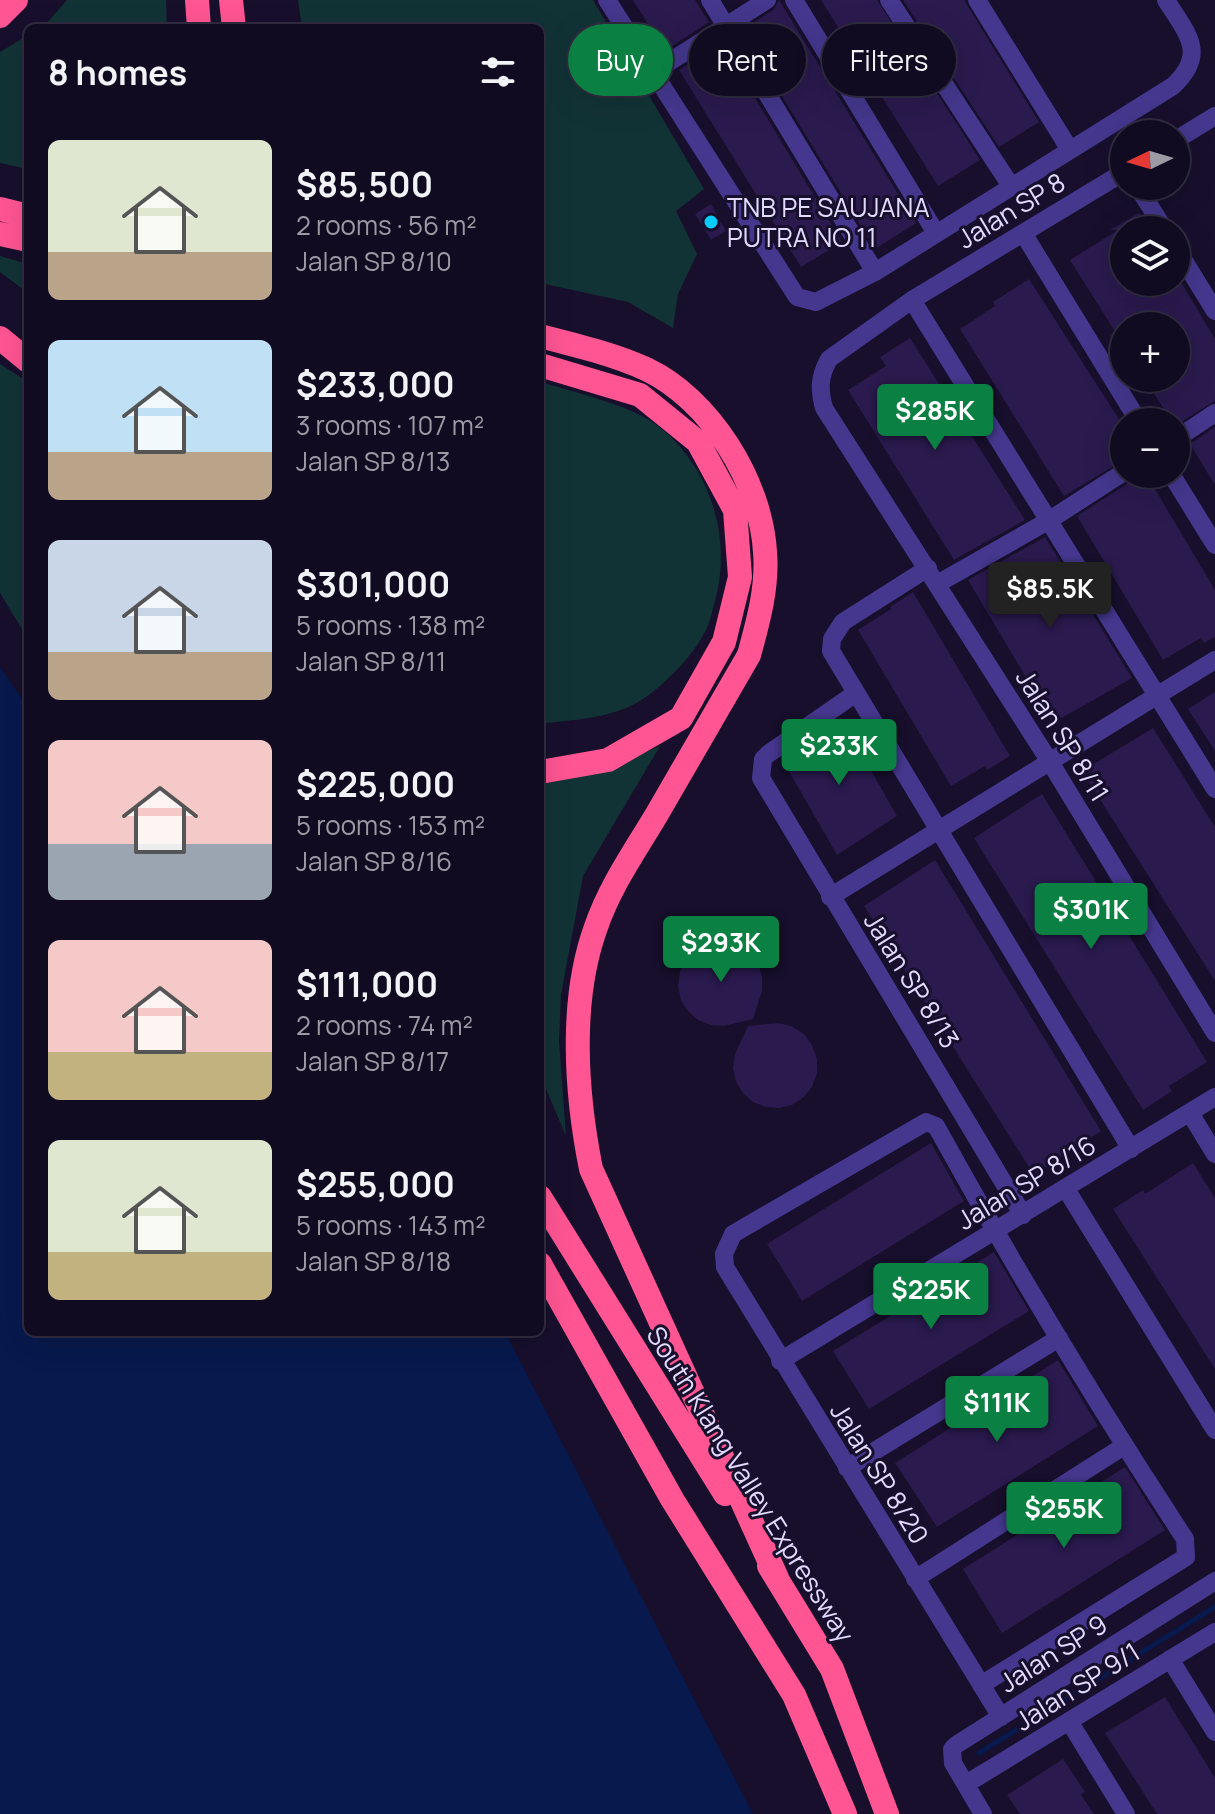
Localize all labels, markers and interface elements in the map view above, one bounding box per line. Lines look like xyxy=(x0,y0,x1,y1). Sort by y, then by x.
chip: Buy xyxy=(568,24,673,96)
chip: Rent xyxy=(689,24,806,96)
chip: Filters xyxy=(822,24,956,96)
text: 8 homes xyxy=(48,49,187,95)
icon: filters xyxy=(476,50,520,94)
north arrow xyxy=(1110,120,1190,200)
map controls xyxy=(1110,120,1190,488)
text: $85,500 xyxy=(296,161,433,207)
street label: Jalan SP 8 xyxy=(950,164,1072,256)
icon: home xyxy=(112,172,208,268)
place label: TNB PE SAUJANA PUTRA NO 11 xyxy=(727,189,930,255)
text: 2 rooms · 56 m² xyxy=(296,207,477,243)
marker: TNB PE SAUJANA PUTRA NO 11 xyxy=(702,213,720,231)
button: layers xyxy=(1110,216,1190,296)
text: Jalan SP 8/10 xyxy=(296,243,452,279)
button: + xyxy=(1110,312,1190,392)
text: $233,000 xyxy=(296,361,455,407)
icon: home xyxy=(112,372,208,468)
pin: $285K xyxy=(879,384,991,452)
text: $285K xyxy=(895,392,975,428)
text: 3 rooms · 107 m² xyxy=(296,407,484,443)
button: − xyxy=(1110,408,1190,488)
text: Jalan SP 8/13 xyxy=(296,443,450,479)
text: $301,000 xyxy=(296,561,450,607)
pin: $85.5K xyxy=(985,562,1115,630)
text: $85.5K xyxy=(1006,570,1094,606)
icon: home xyxy=(112,572,208,668)
text: 5 rooms · 138 m² xyxy=(296,607,485,643)
text: Jalan SP 8/11 xyxy=(296,643,446,679)
street label: Jalan SP 8/11 xyxy=(1008,662,1118,808)
pin: $233K xyxy=(783,719,895,787)
text: $233K xyxy=(800,727,878,763)
text: $225,000 xyxy=(296,761,455,807)
icon: home xyxy=(112,772,208,868)
text: 5 rooms · 153 m² xyxy=(296,807,485,843)
text: Jalan SP 8/16 xyxy=(296,843,452,879)
pin: $301K xyxy=(1035,883,1147,951)
text: $301K xyxy=(1053,891,1129,927)
street label: Jalan SP 8/13 xyxy=(856,905,968,1055)
pin: $293K xyxy=(665,916,777,984)
text: $293K xyxy=(681,924,761,960)
text: $111,000 xyxy=(296,961,438,1007)
icon: home xyxy=(112,972,208,1068)
text: 2 rooms · 74 m² xyxy=(296,1007,473,1043)
text: Jalan SP 8/17 xyxy=(296,1043,449,1079)
street label: Jalan SP 8/16 xyxy=(950,1126,1102,1238)
text: $255,000 xyxy=(296,1161,455,1207)
icon: home xyxy=(112,1172,208,1268)
text: 5 rooms · 143 m² xyxy=(296,1207,486,1243)
text: Jalan SP 8/18 xyxy=(296,1243,451,1279)
pin: $225K xyxy=(875,1263,987,1331)
text: $225K xyxy=(891,1271,971,1307)
street label: South Klang Valley Expressway xyxy=(639,1319,863,1649)
pin: $111K xyxy=(941,1376,1053,1444)
text: $111K xyxy=(963,1384,1031,1420)
street label: Jalan SP 8/20 xyxy=(822,1395,938,1551)
pin: $255K xyxy=(1008,1482,1120,1550)
text: $255K xyxy=(1024,1490,1104,1526)
street label: Jalan SP 9 xyxy=(992,1606,1114,1700)
street label: Jalan SP 9/1 xyxy=(1008,1633,1146,1739)

